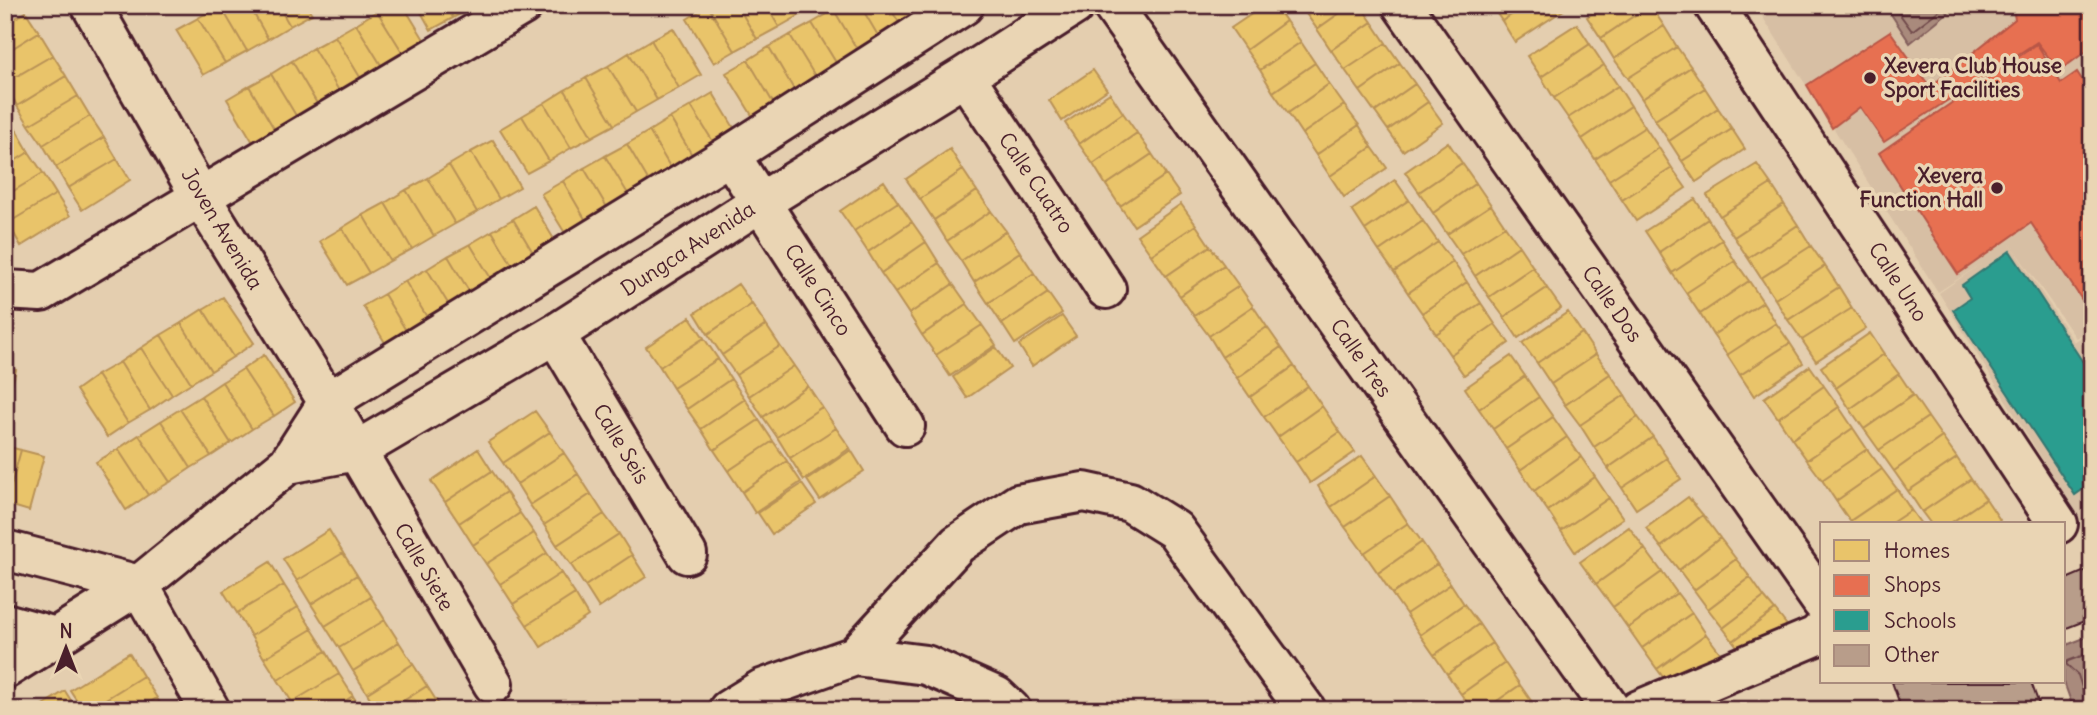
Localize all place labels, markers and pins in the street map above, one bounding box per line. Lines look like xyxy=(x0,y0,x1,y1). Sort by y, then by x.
place label: Xevera Club House Sport Facilities xyxy=(1884,52,2062,103)
marker: Xevera Club House Sport Facilities xyxy=(1862,70,1878,86)
place label: Xevera Function Hall xyxy=(1860,162,1983,213)
marker: Xevera Function Hall xyxy=(1989,180,2005,196)

